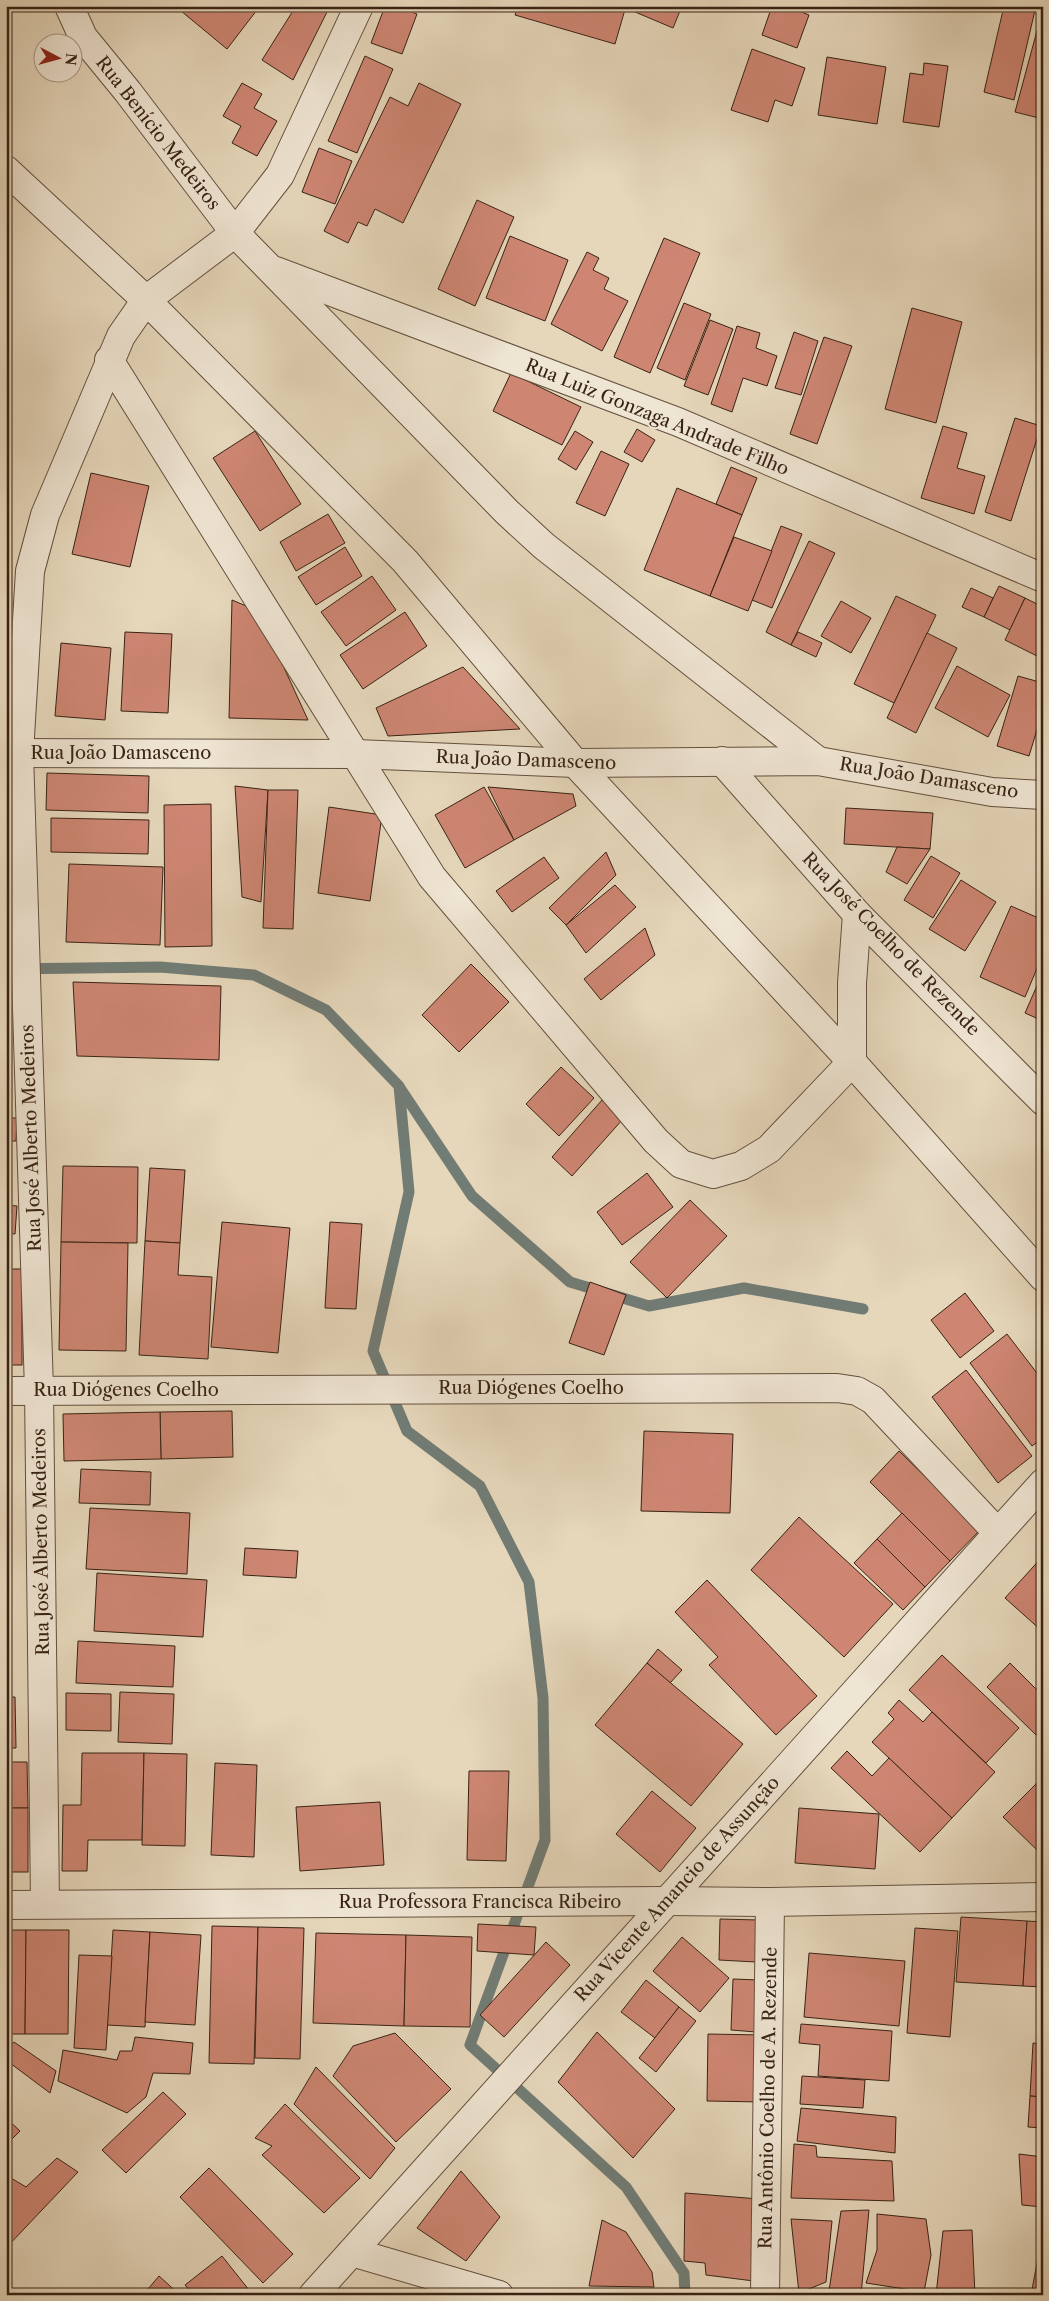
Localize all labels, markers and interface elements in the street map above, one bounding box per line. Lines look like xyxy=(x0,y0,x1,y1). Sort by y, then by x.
north arrow xyxy=(32,32,82,82)
text: N xyxy=(61,52,81,66)
street label: Rua Benício Medeiros xyxy=(91,52,225,214)
street label: Rua Luiz Gonzaga Andrade Filho xyxy=(522,354,792,480)
street label: Rua João Damasceno xyxy=(31,742,211,764)
street label: Rua João Damasceno xyxy=(435,746,617,774)
street label: Rua João Damasceno xyxy=(838,753,1020,803)
street label: Rua José Coelho de Rezende xyxy=(798,848,984,1040)
street label: Rua José Alberto Medeiros xyxy=(16,1024,46,1252)
street label: Rua Diógenes Coelho xyxy=(438,1377,624,1399)
street label: Rua Diógenes Coelho xyxy=(33,1379,219,1401)
street label: Rua José Alberto Medeiros xyxy=(28,1428,54,1656)
street label: Rua Vicente Amancio de Assunção xyxy=(570,1772,784,2006)
street label: Rua Professora Francisca Ribeiro xyxy=(339,1891,621,1913)
street label: Rua Antônio Coelho de A. Rezende xyxy=(754,1947,782,2249)

